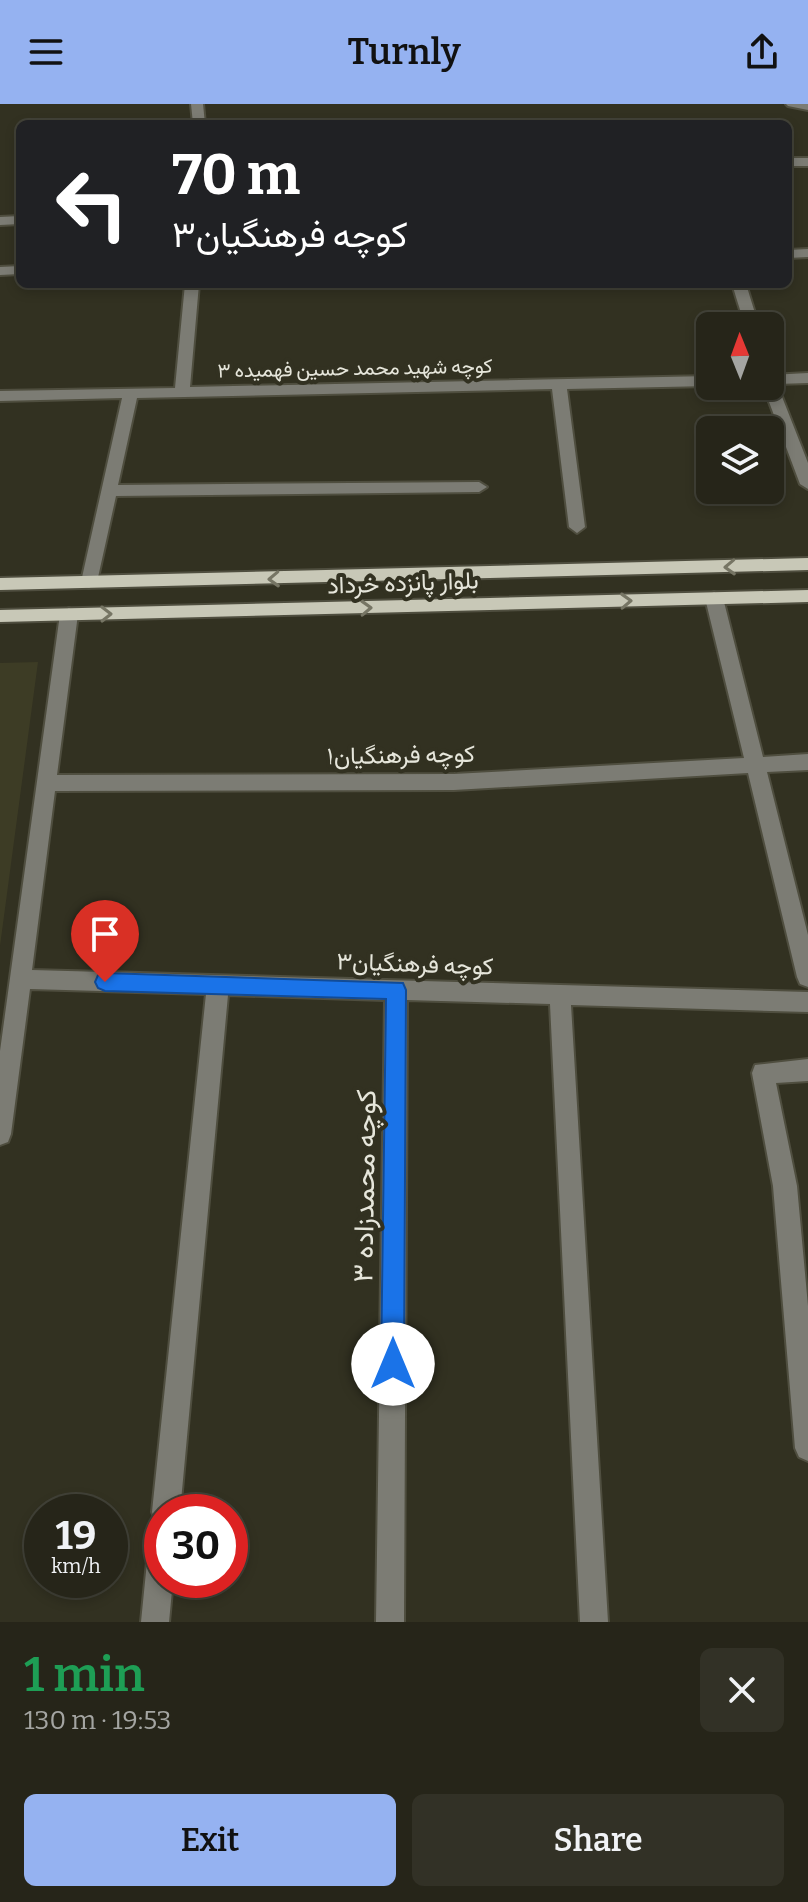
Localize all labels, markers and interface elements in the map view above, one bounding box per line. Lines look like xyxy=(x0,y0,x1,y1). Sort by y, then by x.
icon: menu xyxy=(24,30,68,74)
text: Turnly xyxy=(347,30,461,74)
icon: share xyxy=(740,30,784,74)
text: 70 m xyxy=(172,142,300,209)
icon: left xyxy=(40,152,144,256)
text: کوچه فرهنگیان۳ xyxy=(172,213,408,257)
north arrow xyxy=(696,312,784,400)
map controls xyxy=(696,312,784,504)
street label: کوچه شهید محمد حسین فهمیده ۳ xyxy=(217,354,493,384)
button: layers xyxy=(696,416,784,504)
one-way arrow xyxy=(723,558,736,575)
street label: بلوار پانزده خرداد xyxy=(327,566,479,602)
one-way arrow xyxy=(267,570,280,588)
one-way arrow xyxy=(620,592,633,609)
one-way arrow xyxy=(360,599,373,617)
one-way arrow xyxy=(100,605,113,623)
street label: کوچه فرهنگیان۱ xyxy=(327,740,475,772)
pin xyxy=(71,900,139,982)
icon: arrive xyxy=(83,912,127,956)
street label: کوچه فرهنگیان۳ xyxy=(336,947,494,983)
street label: کوچه محمدزاده ۳ xyxy=(346,1089,385,1283)
position arrow xyxy=(351,1322,435,1406)
speed limit sign: 30 xyxy=(144,1494,248,1598)
text: 19 xyxy=(56,1512,96,1560)
text: km/h xyxy=(51,1554,101,1578)
text: 1 min xyxy=(24,1646,145,1704)
button: close xyxy=(700,1648,784,1732)
text: 130 m · 19:53 xyxy=(24,1705,171,1736)
button: Exit xyxy=(24,1794,396,1886)
button: Share xyxy=(412,1794,784,1886)

